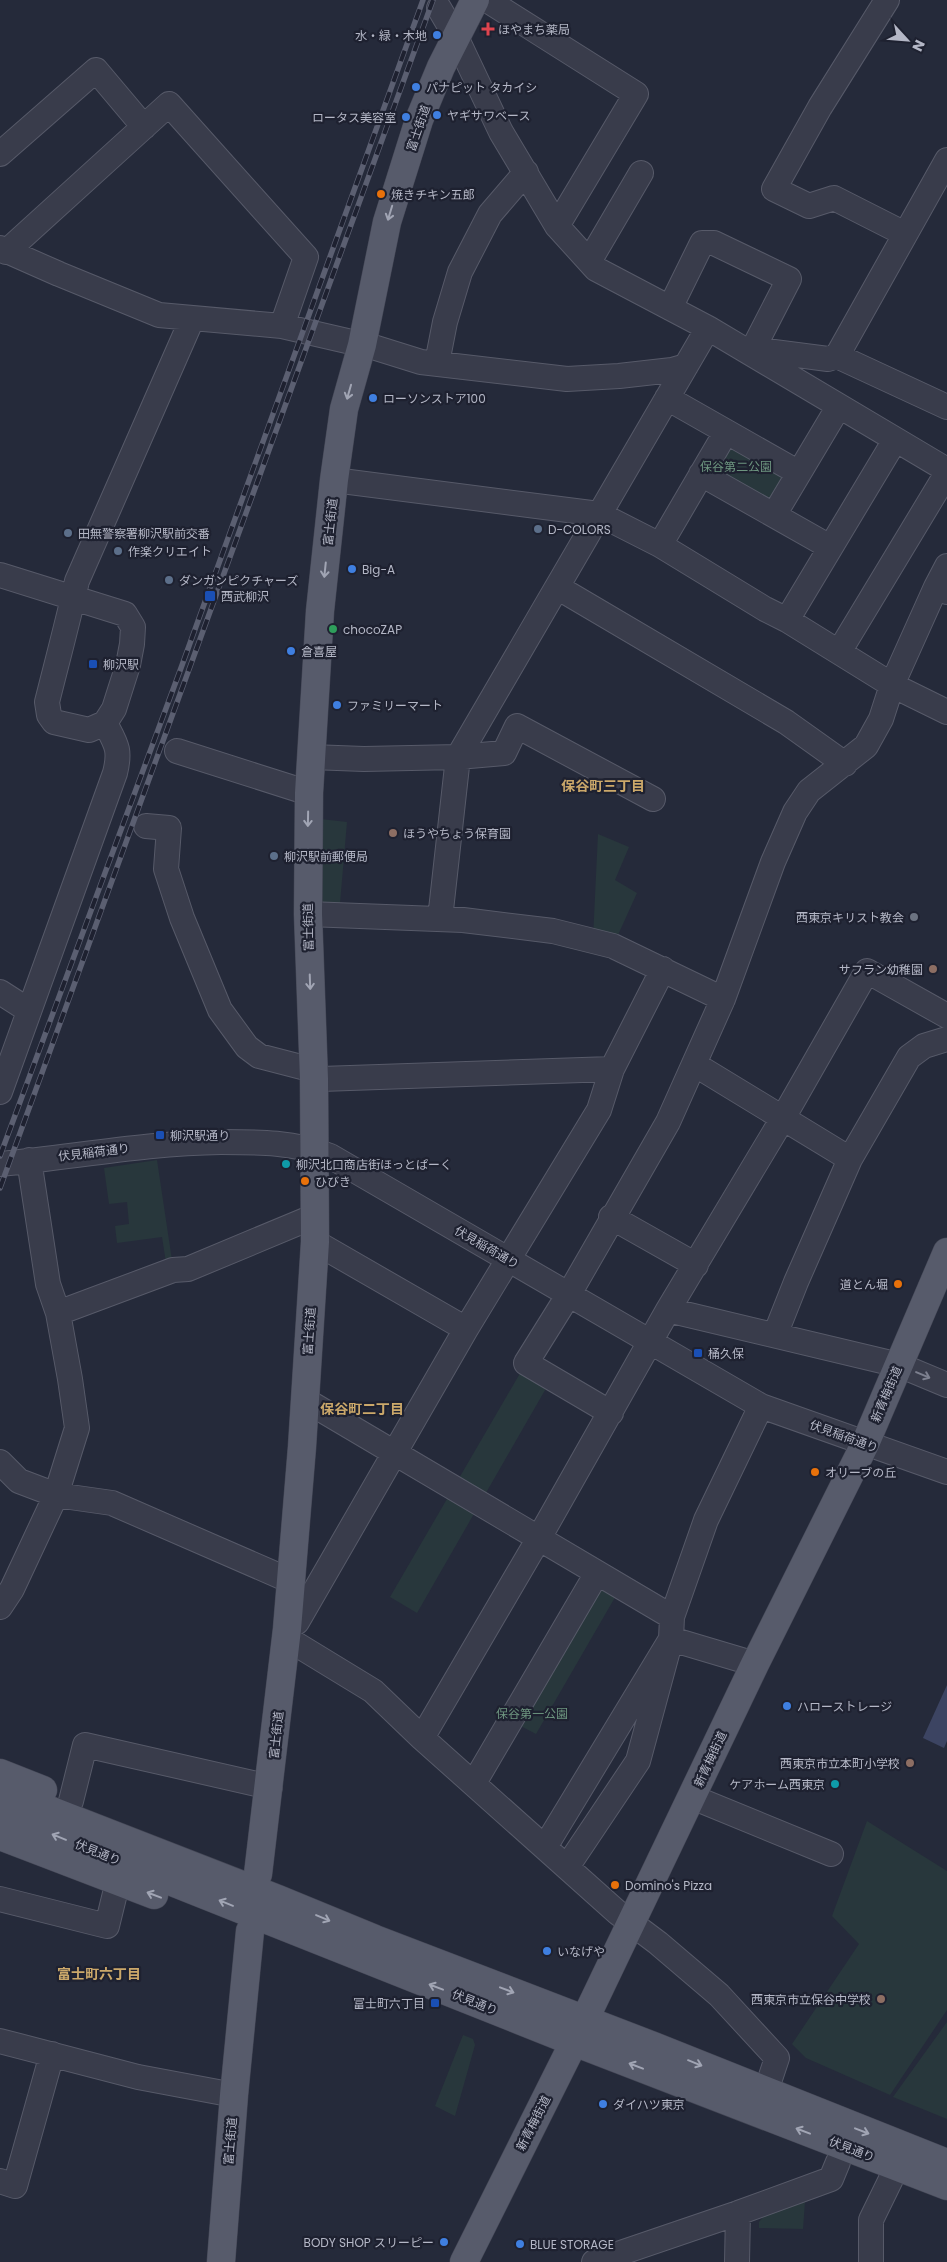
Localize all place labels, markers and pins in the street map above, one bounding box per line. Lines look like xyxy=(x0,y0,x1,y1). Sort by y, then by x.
place label: ほやまち薬局 xyxy=(498,21,570,38)
marker: ほやまち薬局 xyxy=(482,23,494,35)
place label: 水・緑・木地 xyxy=(355,27,427,44)
marker: 水・緑・木地 xyxy=(431,29,443,41)
place label: パナピット タカイシ xyxy=(426,79,537,96)
marker: パナピット タカイシ xyxy=(410,81,422,93)
place label: ヤギサワベース xyxy=(447,107,530,124)
place label: ロータス美容室 xyxy=(312,109,396,126)
marker: ヤギサワベース xyxy=(431,109,443,121)
marker: ロータス美容室 xyxy=(400,111,412,123)
place label: 焼きチキン五郎 xyxy=(391,186,475,203)
marker: 焼きチキン五郎 xyxy=(375,188,387,200)
place label: ローソンストア100 xyxy=(383,390,486,407)
marker: ローソンストア100 xyxy=(367,392,379,404)
place label: D-COLORS xyxy=(548,521,611,538)
marker: D-COLORS xyxy=(532,523,544,535)
place label: 田無警察署柳沢駅前交番 xyxy=(78,525,210,542)
marker: 田無警察署柳沢駅前交番 xyxy=(62,527,74,539)
place label: 作楽クリエイト xyxy=(128,543,212,560)
marker: 作楽クリエイト xyxy=(112,545,124,557)
place label: Big-A xyxy=(362,561,395,578)
marker: Big-A xyxy=(346,563,358,575)
place label: ダンガンピクチャーズ xyxy=(179,572,298,589)
marker: ダンガンピクチャーズ xyxy=(163,574,175,586)
place label: 西武柳沢 xyxy=(221,588,269,605)
marker: 西武柳沢 xyxy=(203,589,217,603)
place label: chocoZAP xyxy=(343,621,402,638)
marker: chocoZAP xyxy=(327,623,339,635)
place label: 倉喜屋 xyxy=(301,643,337,660)
marker: 倉喜屋 xyxy=(285,645,297,657)
place label: 柳沢駅 xyxy=(103,656,139,673)
marker: 柳沢駅 xyxy=(87,658,99,670)
place label: ファミリーマート xyxy=(347,697,443,714)
marker: ファミリーマート xyxy=(331,699,343,711)
place label: ほうやちょう保育園 xyxy=(403,825,511,842)
marker: ほうやちょう保育園 xyxy=(387,827,399,839)
place label: 柳沢駅前郵便局 xyxy=(284,848,368,865)
marker: 柳沢駅前郵便局 xyxy=(268,850,280,862)
place label: 西東京キリスト教会 xyxy=(796,909,904,926)
marker: 西東京キリスト教会 xyxy=(908,911,920,923)
place label: サフラン幼稚園 xyxy=(839,961,923,978)
marker: サフラン幼稚園 xyxy=(927,963,939,975)
place label: 柳沢駅通り xyxy=(170,1127,230,1144)
marker: 柳沢駅通り xyxy=(154,1129,166,1141)
place label: 柳沢北口商店街ほっとぱーく xyxy=(296,1156,452,1173)
marker: 柳沢北口商店街ほっとぱーく xyxy=(280,1158,292,1170)
place label: ひびき xyxy=(315,1173,351,1190)
marker: ひびき xyxy=(299,1175,311,1187)
place label: 道とん堀 xyxy=(840,1276,888,1293)
marker: 道とん堀 xyxy=(892,1278,904,1290)
place label: 桶久保 xyxy=(708,1345,744,1362)
marker: 桶久保 xyxy=(692,1347,704,1359)
place label: オリーブの丘 xyxy=(825,1464,896,1481)
marker: オリーブの丘 xyxy=(809,1466,821,1478)
place label: ハローストレージ xyxy=(797,1698,892,1715)
marker: ハローストレージ xyxy=(781,1700,793,1712)
place label: 西東京市立本町小学校 xyxy=(780,1755,900,1772)
marker: 西東京市立本町小学校 xyxy=(904,1757,916,1769)
place label: ケアホーム西東京 xyxy=(729,1776,825,1793)
marker: ケアホーム西東京 xyxy=(829,1778,841,1790)
place label: Domino's Pizza xyxy=(625,1877,712,1894)
marker: Domino's Pizza xyxy=(609,1879,621,1891)
place label: いなげや xyxy=(557,1943,605,1960)
marker: いなげや xyxy=(541,1945,553,1957)
place label: 西東京市立保谷中学校 xyxy=(751,1991,871,2008)
marker: 西東京市立保谷中学校 xyxy=(875,1993,887,2005)
place label: 富士町六丁目 xyxy=(353,1995,425,2012)
marker: 富士町六丁目 xyxy=(429,1997,441,2009)
place label: ダイハツ東京 xyxy=(613,2096,685,2113)
marker: ダイハツ東京 xyxy=(597,2098,609,2110)
place label: BODY SHOP スリーピー xyxy=(304,2234,434,2251)
marker: BODY SHOP スリーピー xyxy=(438,2236,450,2248)
place label: BLUE STORAGE xyxy=(530,2236,614,2253)
marker: BLUE STORAGE xyxy=(514,2238,526,2250)

